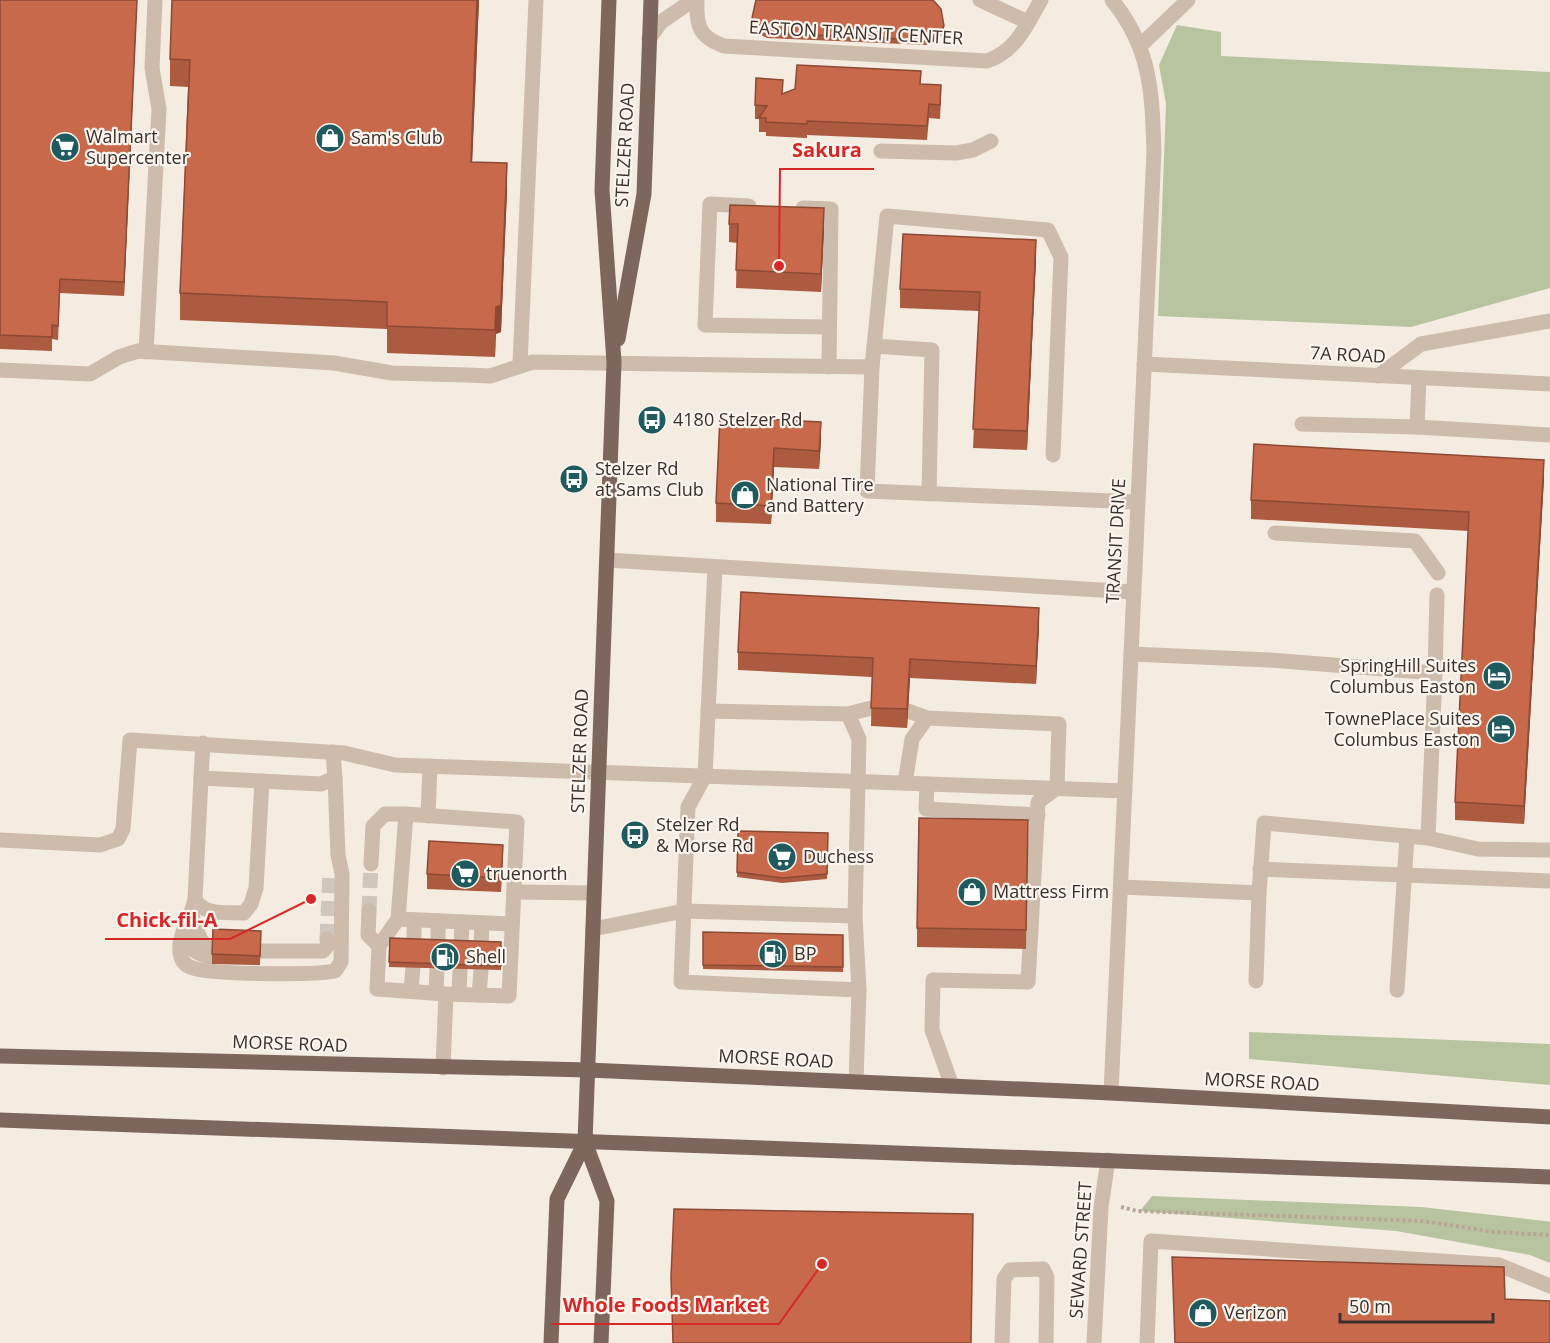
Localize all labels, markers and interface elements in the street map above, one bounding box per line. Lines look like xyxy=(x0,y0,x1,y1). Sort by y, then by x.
street label: EASTON TRANSIT CENTER xyxy=(748,14,964,50)
street label: STELZER ROAD xyxy=(609,82,639,208)
shop icon: Sam's Club xyxy=(314,122,346,154)
place label: Walmart Supercenter xyxy=(86,124,190,169)
place label: Sam's Club xyxy=(351,125,443,149)
supermarket icon: Walmart Supercenter xyxy=(49,131,81,163)
callout: Sakura xyxy=(780,131,874,169)
text: Sakura xyxy=(792,136,862,163)
street label: 7A ROAD xyxy=(1310,340,1387,368)
bus stop icon: 4180 Stelzer Rd xyxy=(636,404,668,436)
place label: 4180 Stelzer Rd xyxy=(673,407,802,431)
place label: Stelzer Rd at Sams Club xyxy=(595,456,704,501)
bus stop icon: Stelzer Rd at Sams Club xyxy=(558,463,590,495)
place label: National Tire and Battery xyxy=(766,472,874,517)
street label: TRANSIT DRIVE xyxy=(1100,478,1130,604)
shop icon: National Tire and Battery xyxy=(729,479,761,511)
place label: SpringHill Suites Columbus Easton xyxy=(1329,653,1476,698)
hotel icon: SpringHill Suites Columbus Easton xyxy=(1481,660,1513,692)
street label: STELZER ROAD xyxy=(565,688,593,814)
place label: TownePlace Suites Columbus Easton xyxy=(1325,706,1480,751)
hotel icon: TownePlace Suites Columbus Easton xyxy=(1485,713,1517,745)
place label: Stelzer Rd & Morse Rd xyxy=(656,812,754,857)
bus stop icon: Stelzer Rd & Morse Rd xyxy=(619,819,651,851)
supermarket icon: Duchess xyxy=(766,841,798,873)
place label: Duchess xyxy=(803,844,874,868)
supermarket icon: truenorth xyxy=(449,858,481,890)
place label: truenorth xyxy=(486,861,568,885)
shop icon: Mattress Firm xyxy=(956,876,988,908)
place label: Mattress Firm xyxy=(993,879,1109,903)
callout: Chick-fil-A xyxy=(105,901,230,939)
text: Chick-fil-A xyxy=(116,906,218,933)
fuel station icon: BP xyxy=(757,938,789,970)
fuel station icon: Shell xyxy=(429,941,461,973)
place label: BP xyxy=(794,941,816,965)
place label: Shell xyxy=(466,944,506,968)
street label: MORSE ROAD xyxy=(232,1029,348,1057)
street label: MORSE ROAD xyxy=(718,1043,834,1073)
street label: MORSE ROAD xyxy=(1204,1066,1320,1096)
street label: SEWARD STREET xyxy=(1063,1180,1097,1319)
callout: Whole Foods Market xyxy=(551,1286,779,1324)
scale bar xyxy=(1340,1286,1493,1324)
text: Whole Foods Market xyxy=(563,1291,768,1318)
text: 50 m xyxy=(1349,1294,1391,1318)
shop icon: Verizon xyxy=(1187,1297,1219,1329)
place label: Verizon xyxy=(1224,1300,1287,1324)

